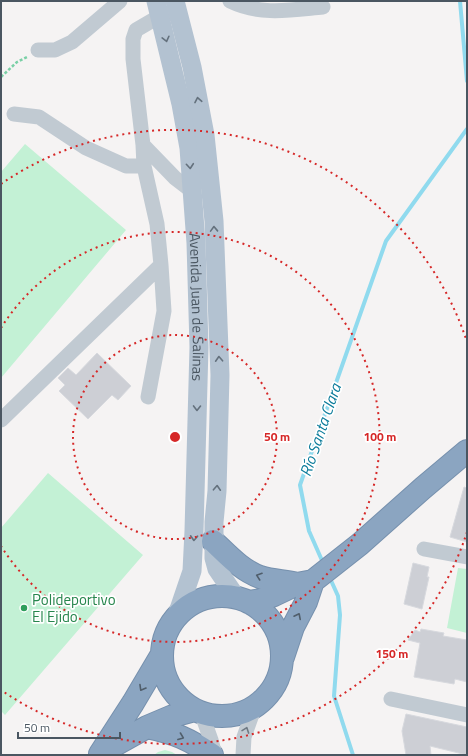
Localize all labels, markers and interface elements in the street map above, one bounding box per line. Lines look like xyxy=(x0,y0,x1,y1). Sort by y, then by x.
one-way arrow xyxy=(161,36,169,42)
one-way arrow xyxy=(194,97,203,103)
one-way arrow xyxy=(185,163,194,169)
one-way arrow xyxy=(210,226,218,232)
street label: Avenida Juan de Salinas xyxy=(184,232,211,382)
one-way arrow xyxy=(215,356,223,362)
water label: Río Santa Clara xyxy=(293,379,347,480)
one-way arrow xyxy=(193,405,202,411)
text: 50 m xyxy=(264,427,290,446)
text: 100 m xyxy=(364,427,396,446)
centre of rings xyxy=(168,430,182,444)
one-way arrow xyxy=(212,485,221,491)
one-way arrow xyxy=(189,535,198,541)
one-way arrow xyxy=(256,572,263,580)
place label: Polideportivo El Ejido xyxy=(32,588,116,628)
marker: Polideportivo El Ejido xyxy=(19,603,29,613)
one-way arrow xyxy=(294,613,301,620)
text: 150 m xyxy=(376,644,408,663)
one-way arrow xyxy=(139,684,146,691)
scale bar xyxy=(18,714,120,740)
text: 50 m xyxy=(24,718,50,737)
one-way arrow xyxy=(242,727,250,734)
one-way arrow xyxy=(178,732,185,740)

